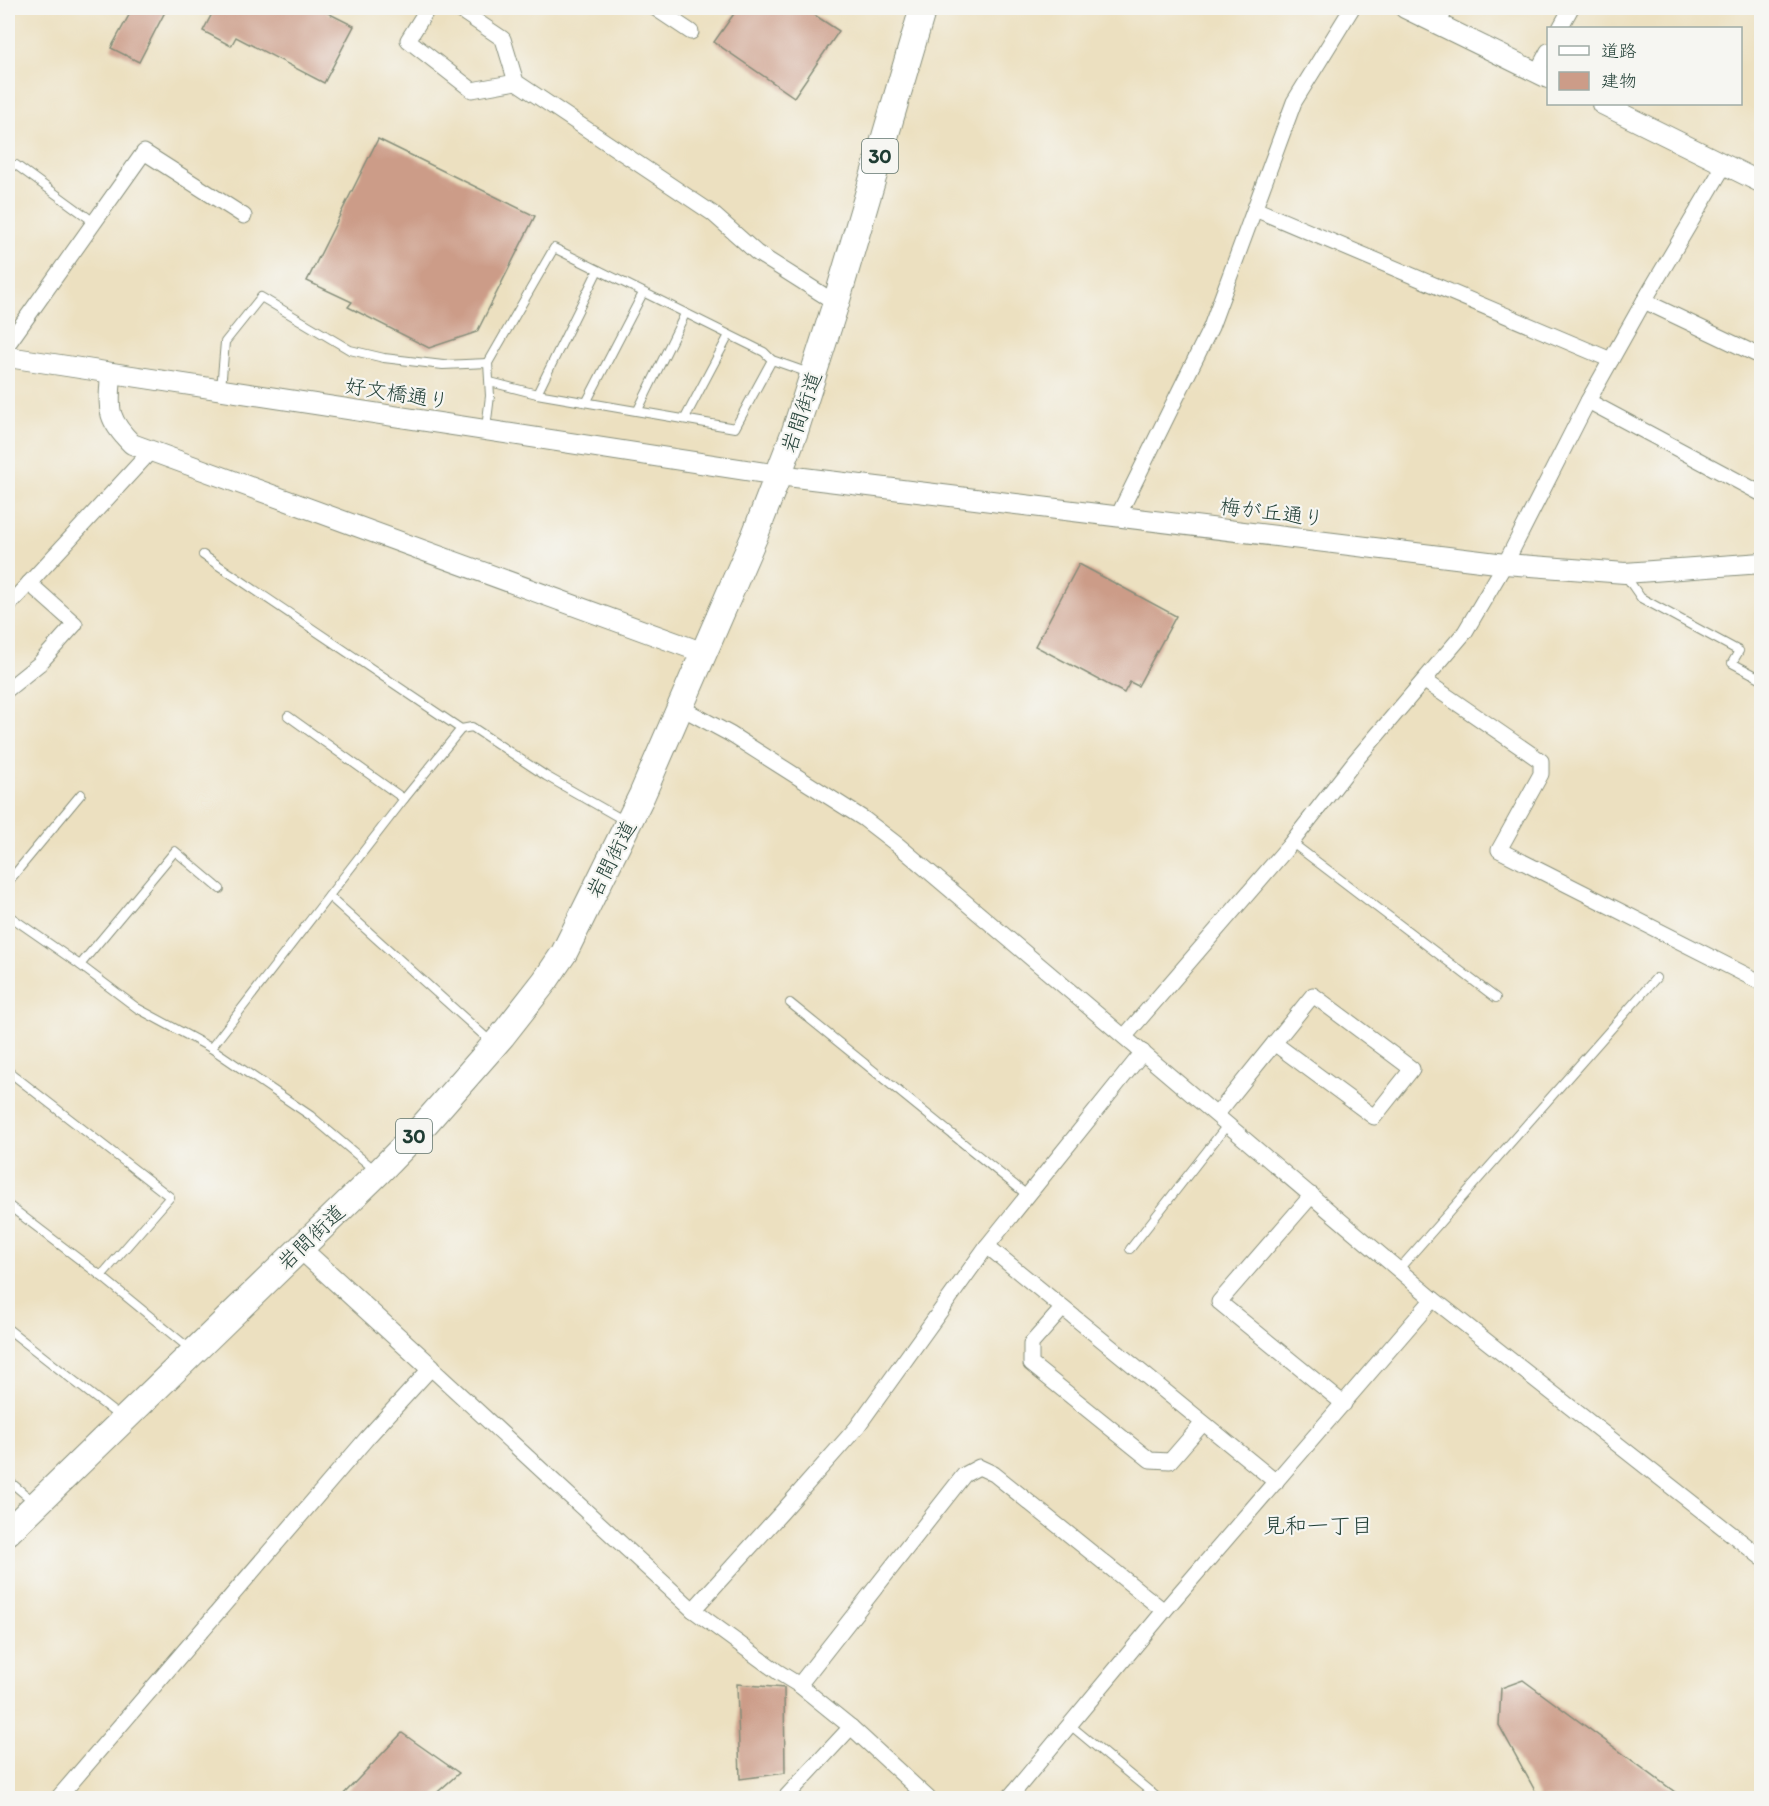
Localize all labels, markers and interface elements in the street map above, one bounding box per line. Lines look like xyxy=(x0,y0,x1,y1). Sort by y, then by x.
legend xyxy=(1547,27,1742,105)
text: 道路 xyxy=(1601,40,1637,62)
text: 建物 xyxy=(1601,70,1637,92)
road number: 30 xyxy=(862,139,898,173)
street label: 岩間街道 xyxy=(776,368,826,456)
street label: 好文橋通り xyxy=(343,372,451,414)
street label: 梅が丘通り xyxy=(1218,493,1326,531)
street label: 岩間街道 xyxy=(581,816,641,902)
road number: 30 xyxy=(396,1119,432,1153)
street label: 岩間街道 xyxy=(272,1199,350,1275)
district label: 見和一丁目 xyxy=(1263,1512,1373,1539)

